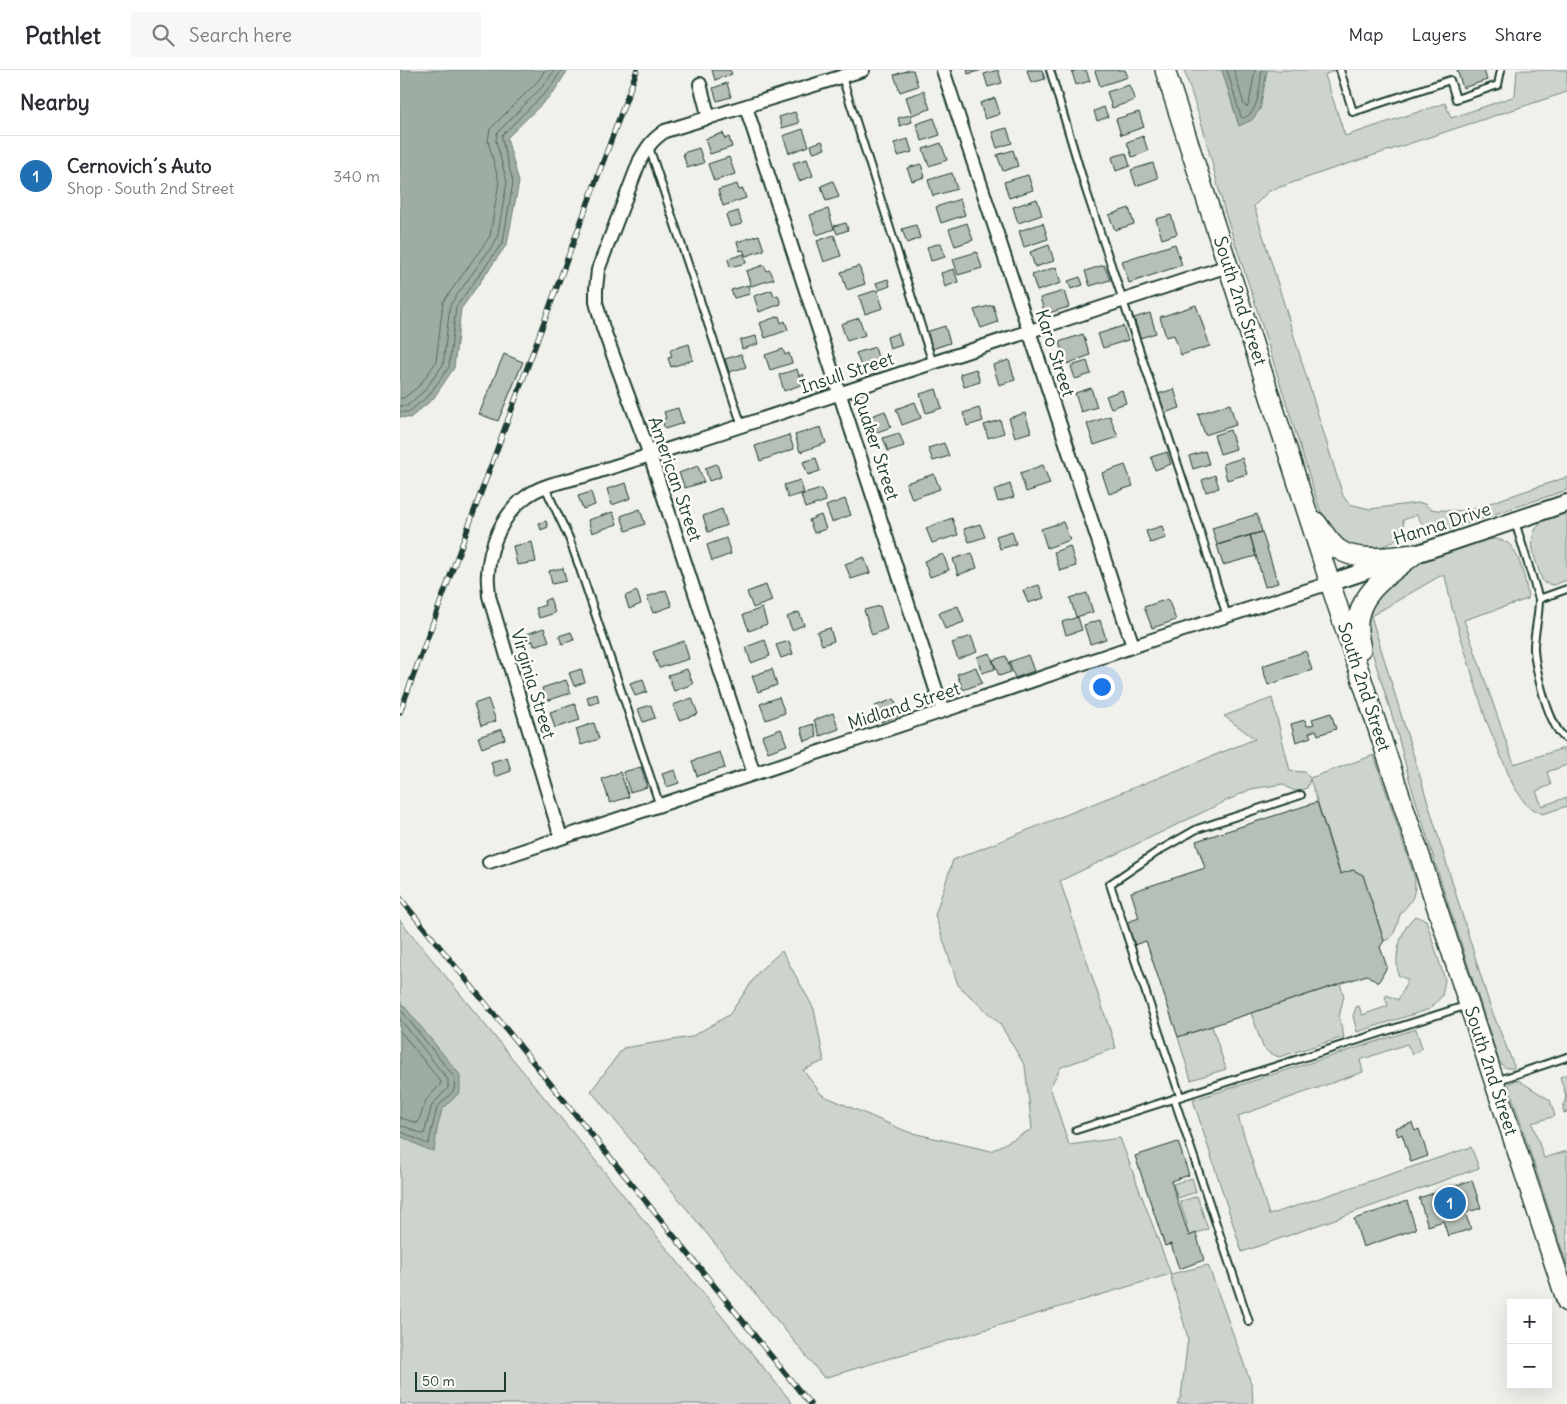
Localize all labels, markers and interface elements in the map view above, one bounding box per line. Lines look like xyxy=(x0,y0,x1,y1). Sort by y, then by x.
search box xyxy=(131,12,481,57)
text: Pathlet xyxy=(25,20,101,50)
icon: search xyxy=(149,21,177,49)
text: Search here xyxy=(189,23,292,47)
text: Map xyxy=(1348,23,1383,46)
text: Layers xyxy=(1411,23,1467,46)
text: Share xyxy=(1495,23,1542,46)
text: Nearby xyxy=(20,89,90,116)
text: Cernovich´s Auto xyxy=(67,154,212,178)
text: 1 xyxy=(33,166,39,186)
text: 340 m xyxy=(333,166,380,186)
text: Shop · South 2nd Street xyxy=(67,178,234,198)
street label: South 2nd Street xyxy=(1209,233,1272,368)
street label: Karo Street xyxy=(1030,306,1080,400)
street label: Insull Street xyxy=(797,347,897,398)
street label: Quaker Street xyxy=(848,389,905,503)
street label: American Street xyxy=(643,413,708,544)
street label: Hanna Drive xyxy=(1390,497,1494,550)
street label: South 2nd Street xyxy=(1333,619,1396,754)
street label: Virginia Street xyxy=(506,626,561,742)
your location xyxy=(1089,674,1115,700)
street label: Midland Street xyxy=(845,677,963,735)
street label: South 2nd Street xyxy=(1460,1003,1523,1138)
pin: 1 xyxy=(1434,1184,1466,1222)
map controls xyxy=(1507,1299,1552,1389)
button: + xyxy=(1507,1299,1552,1344)
button: − xyxy=(1507,1344,1552,1389)
scale bar xyxy=(415,1369,506,1392)
text: 50 m xyxy=(422,1372,455,1390)

